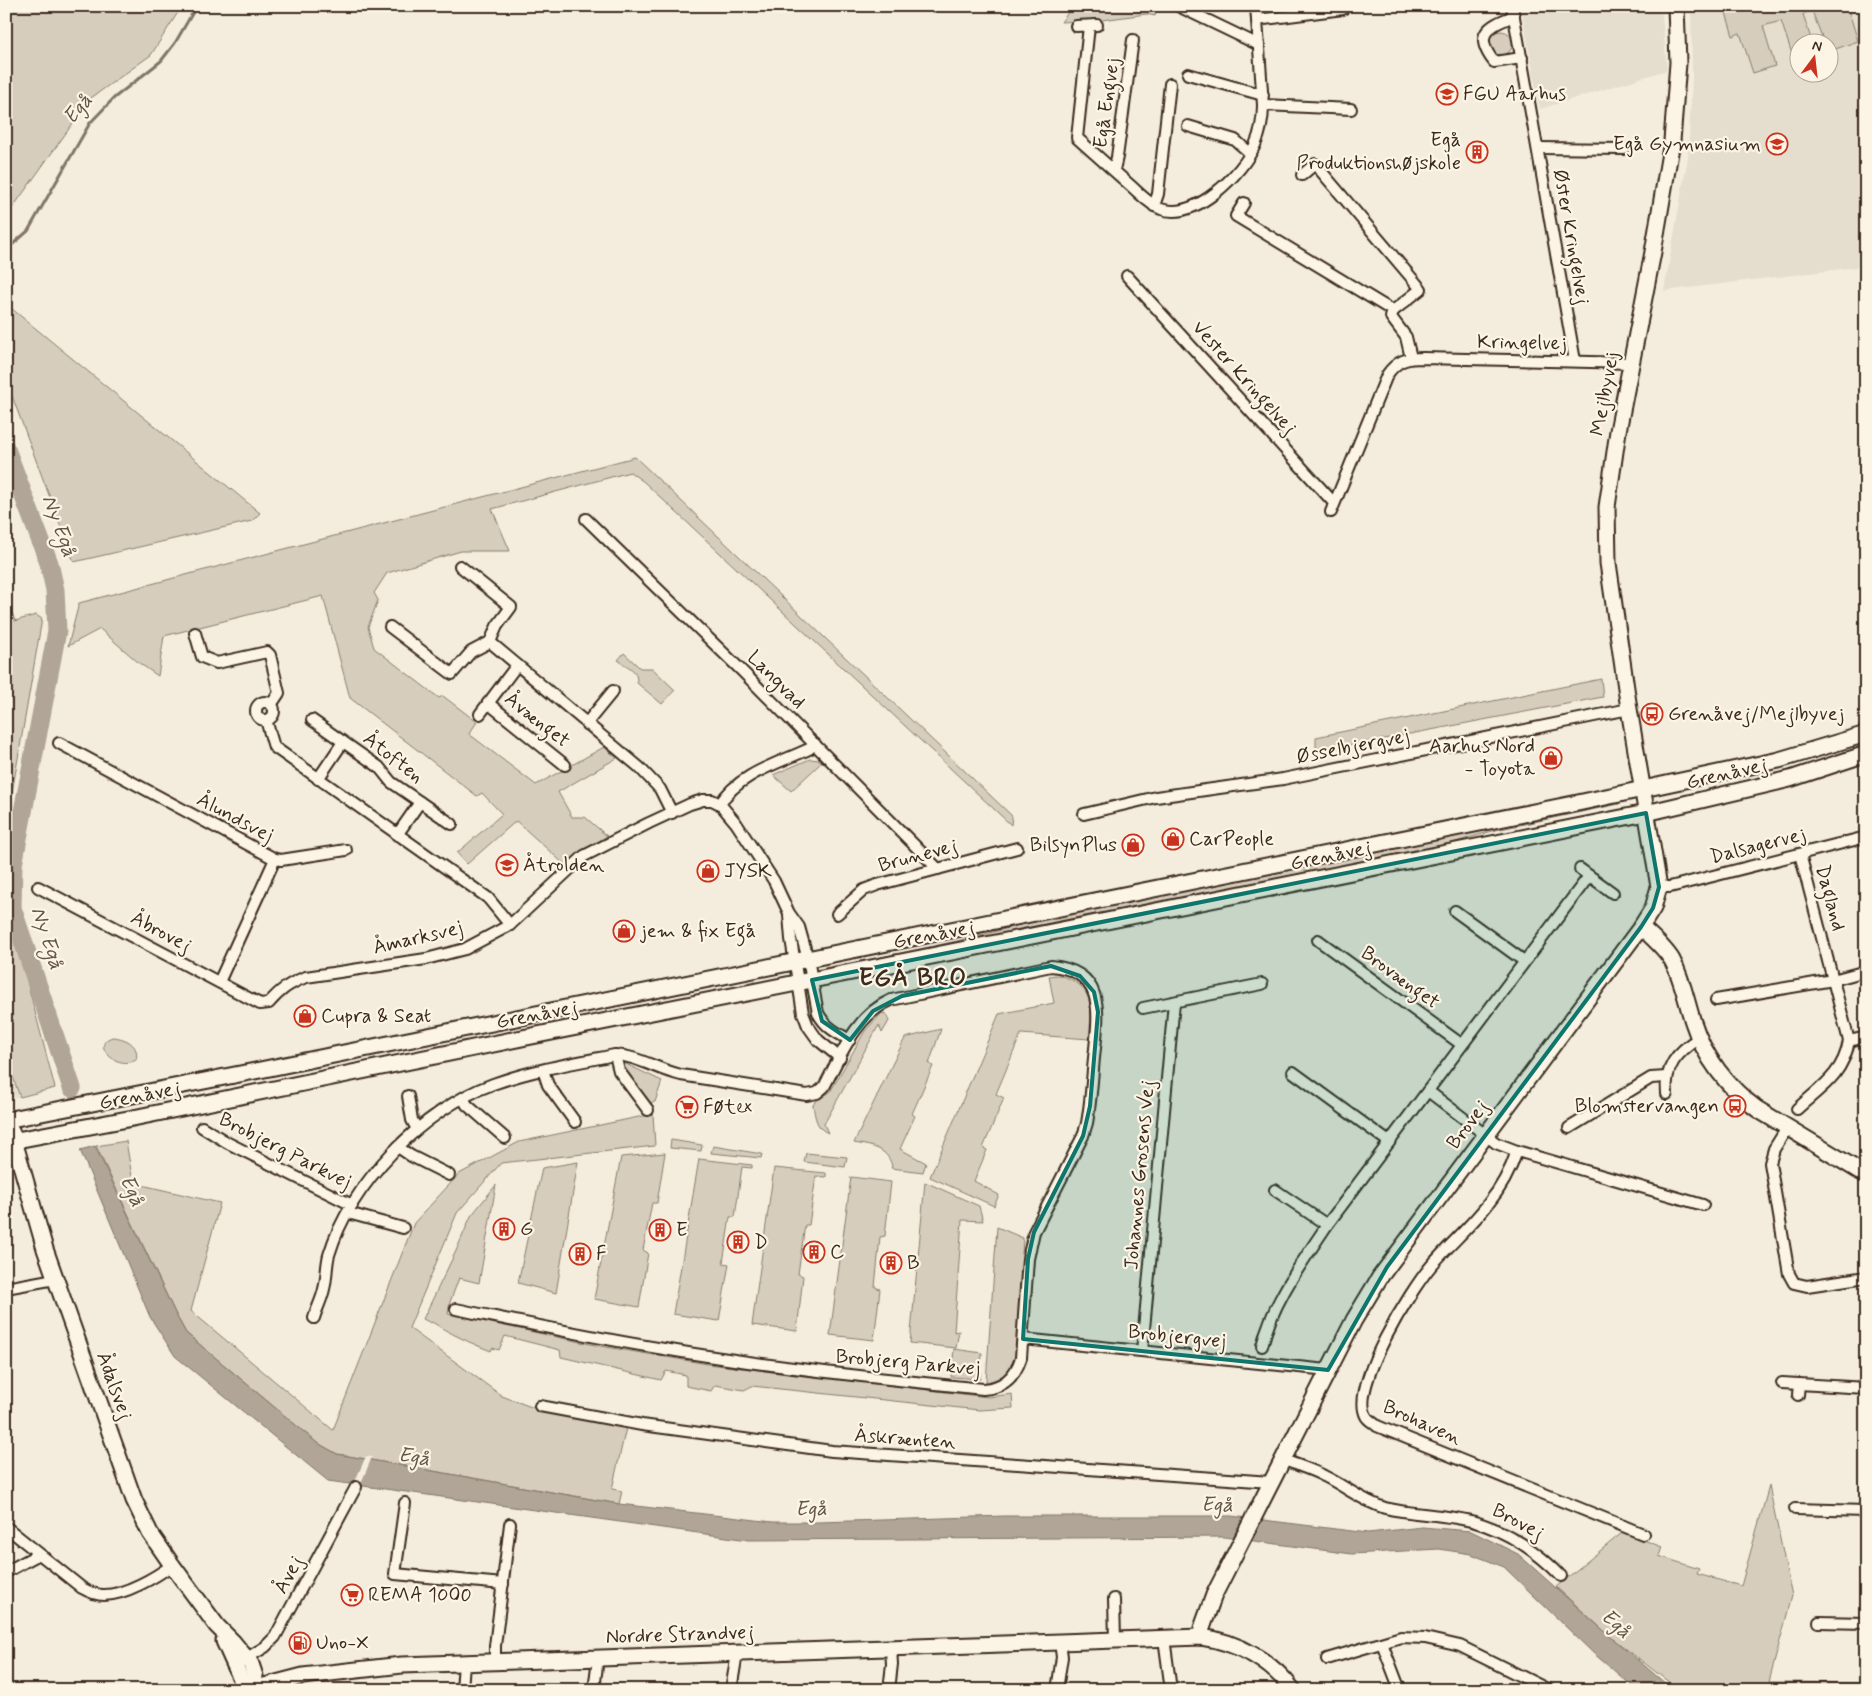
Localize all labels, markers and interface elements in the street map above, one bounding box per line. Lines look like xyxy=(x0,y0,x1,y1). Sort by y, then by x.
north arrow xyxy=(1790,32,1840,82)
text: N xyxy=(1810,37,1824,56)
street label: Egå Engvej xyxy=(1087,56,1129,150)
place label: FGU Aarhus xyxy=(1463,81,1566,108)
school or university icon: FGU Aarhus xyxy=(1435,82,1459,106)
water label: Egå xyxy=(57,88,99,130)
place label: Egå Produktionshøjskole xyxy=(1296,127,1461,177)
place label: Egå Gymnasium xyxy=(1613,131,1761,158)
school or university icon: Egå Gymnasium xyxy=(1765,132,1789,156)
building icon: Egå Produktionshøjskole xyxy=(1465,140,1489,164)
street label: Øster Kringelvej xyxy=(1544,167,1596,307)
street label: Vester Kringelvej xyxy=(1184,315,1303,442)
street label: Kringelvej xyxy=(1477,329,1567,357)
street label: Mejlbyvej xyxy=(1584,350,1626,438)
water label: Ny Egå xyxy=(33,491,83,562)
street label: Langvad xyxy=(740,645,811,716)
street label: Åvænget xyxy=(497,686,575,756)
place label: Grenåvej/Mejlbyvej xyxy=(1668,701,1844,728)
bus stop icon: Grenåvej/Mejlbyvej xyxy=(1640,702,1664,726)
street label: Øsselbjergvej xyxy=(1294,723,1412,771)
street label: Åtoften xyxy=(357,726,429,790)
place label: Aarhus Nord - Toyota xyxy=(1429,733,1536,783)
shop icon: Aarhus Nord - Toyota xyxy=(1539,746,1563,770)
street label: Grenåvej xyxy=(1684,752,1770,796)
street label: Ålundsvej xyxy=(192,787,278,849)
street label: Dalsagervej xyxy=(1707,821,1809,871)
place label: CarPeople xyxy=(1189,826,1274,853)
shop icon: CarPeople xyxy=(1161,827,1185,851)
street label: Brunevej xyxy=(875,832,961,880)
place label: BilsynPlus xyxy=(1030,832,1117,859)
shop icon: BilsynPlus xyxy=(1121,833,1145,857)
street label: Grenåvej xyxy=(1288,834,1374,878)
place label: Åtrolden xyxy=(523,852,605,879)
school or university icon: Åtrolden xyxy=(495,853,519,877)
place label: JYSK xyxy=(724,858,772,885)
shop icon: JYSK xyxy=(696,859,720,883)
street label: Dagland xyxy=(1806,862,1852,934)
water label: Ny Egå xyxy=(22,903,70,974)
street label: Åbrovej xyxy=(126,905,196,959)
street label: Grenåvej xyxy=(891,914,977,956)
street label: Åmarksvej xyxy=(370,915,466,961)
place label: jem & fix Egå xyxy=(639,918,756,947)
shop icon: jem & fix Egå xyxy=(612,919,636,943)
street label: Brovænget xyxy=(1354,940,1445,1018)
district label: EGÅ BRO xyxy=(859,962,967,995)
street label: Grenåvej xyxy=(494,994,580,1036)
place label: Cupra & Seat xyxy=(321,1003,431,1030)
shop icon: Cupra & Seat xyxy=(293,1004,317,1028)
street label: Grenåvej xyxy=(97,1075,183,1117)
street label: Johannes Grosens Vej xyxy=(1118,1079,1162,1271)
place label: Blomstervangen xyxy=(1575,1093,1719,1120)
place label: Føtex xyxy=(703,1094,752,1121)
bus stop icon: Blomstervangen xyxy=(1723,1094,1747,1118)
supermarket icon: Føtex xyxy=(675,1095,699,1119)
street label: Brovej xyxy=(1441,1095,1495,1155)
street label: Brobjerg Parkvej xyxy=(214,1106,356,1196)
water label: Egå xyxy=(113,1171,152,1212)
place label: G xyxy=(520,1216,533,1243)
building icon: G xyxy=(492,1217,516,1241)
place label: E xyxy=(676,1217,688,1244)
building icon: E xyxy=(648,1218,672,1242)
place label: D xyxy=(754,1229,768,1256)
building icon: D xyxy=(726,1230,750,1254)
place label: C xyxy=(830,1239,844,1266)
building icon: C xyxy=(802,1240,826,1264)
place label: F xyxy=(596,1241,607,1268)
building icon: F xyxy=(568,1242,592,1266)
place label: B xyxy=(907,1250,920,1277)
building icon: B xyxy=(879,1251,903,1275)
street label: Brobjergvej xyxy=(1127,1318,1227,1356)
street label: Brobjerg Parkvej xyxy=(835,1343,981,1383)
street label: Ådalsvej xyxy=(89,1348,139,1424)
street label: Brohaven xyxy=(1378,1394,1466,1452)
street label: Åskrænten xyxy=(853,1422,957,1456)
water label: Egå xyxy=(396,1441,432,1473)
water label: Egå xyxy=(1201,1491,1234,1519)
water label: Egå xyxy=(794,1494,828,1524)
street label: Brovej xyxy=(1487,1497,1549,1547)
street label: Åvej xyxy=(268,1551,310,1599)
place label: REMA 1000 xyxy=(368,1582,472,1609)
supermarket icon: REMA 1000 xyxy=(340,1583,364,1607)
water label: Egå xyxy=(1595,1603,1637,1645)
street label: Nordre Strandvej xyxy=(605,1619,755,1651)
place label: Uno-X xyxy=(316,1630,369,1657)
fuel station icon: Uno-X xyxy=(288,1631,312,1655)

